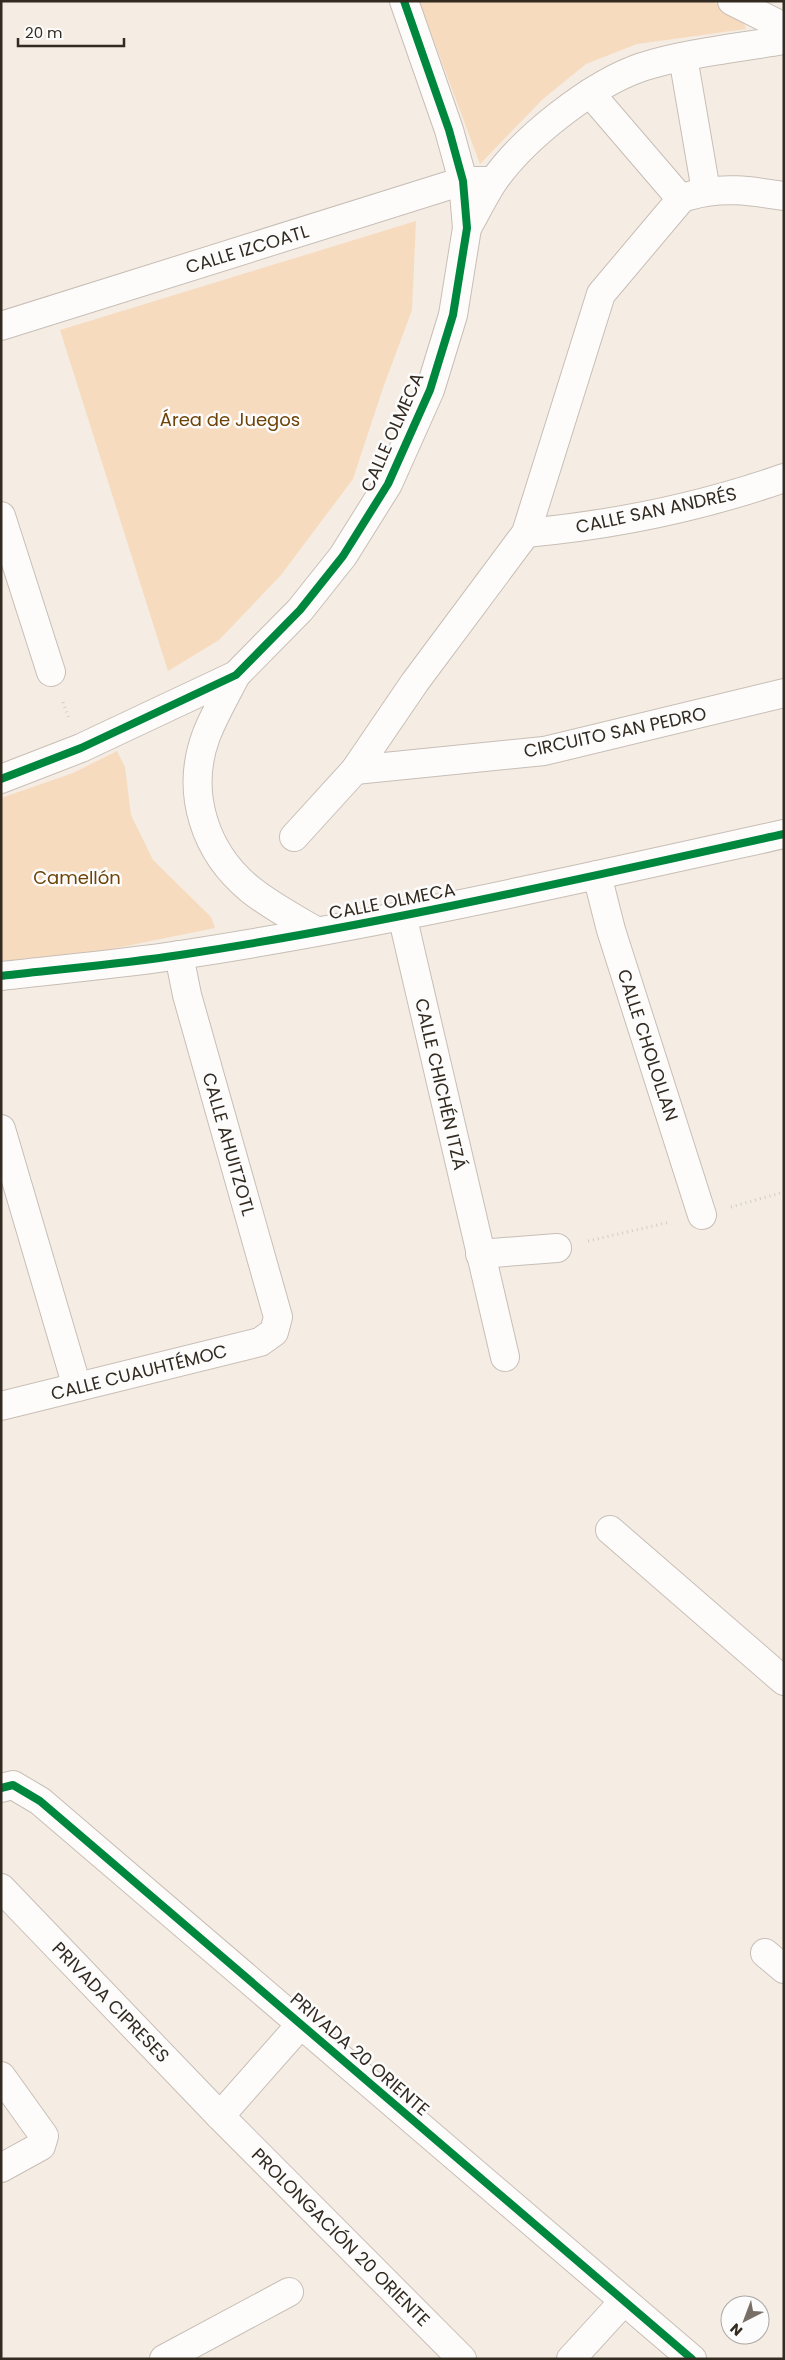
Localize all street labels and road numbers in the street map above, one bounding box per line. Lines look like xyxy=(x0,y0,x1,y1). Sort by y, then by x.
street label: CALLE IZCOATL xyxy=(182,218,312,280)
street label: CALLE OLMECA xyxy=(354,368,430,496)
street label: CALLE SAN ANDRÉS xyxy=(573,481,739,539)
street label: CIRCUITO SAN PEDRO xyxy=(521,700,709,764)
street label: CALLE OLMECA xyxy=(327,876,457,926)
street label: CALLE CHOLOLLAN xyxy=(612,966,684,1124)
street label: CALLE CHICHÉN ITZÁ xyxy=(409,996,473,1172)
street label: CALLE AHUITZOTL xyxy=(197,1069,261,1219)
street label: CALLE CUAUHTÉMOC xyxy=(48,1338,230,1406)
street label: PRIVADA CIPRESES xyxy=(47,1936,175,2068)
street label: PRIVADA 20 ORIENTE xyxy=(285,1987,435,2121)
street label: PROLONGACIÓN 20 ORIENTE xyxy=(246,2142,436,2332)

